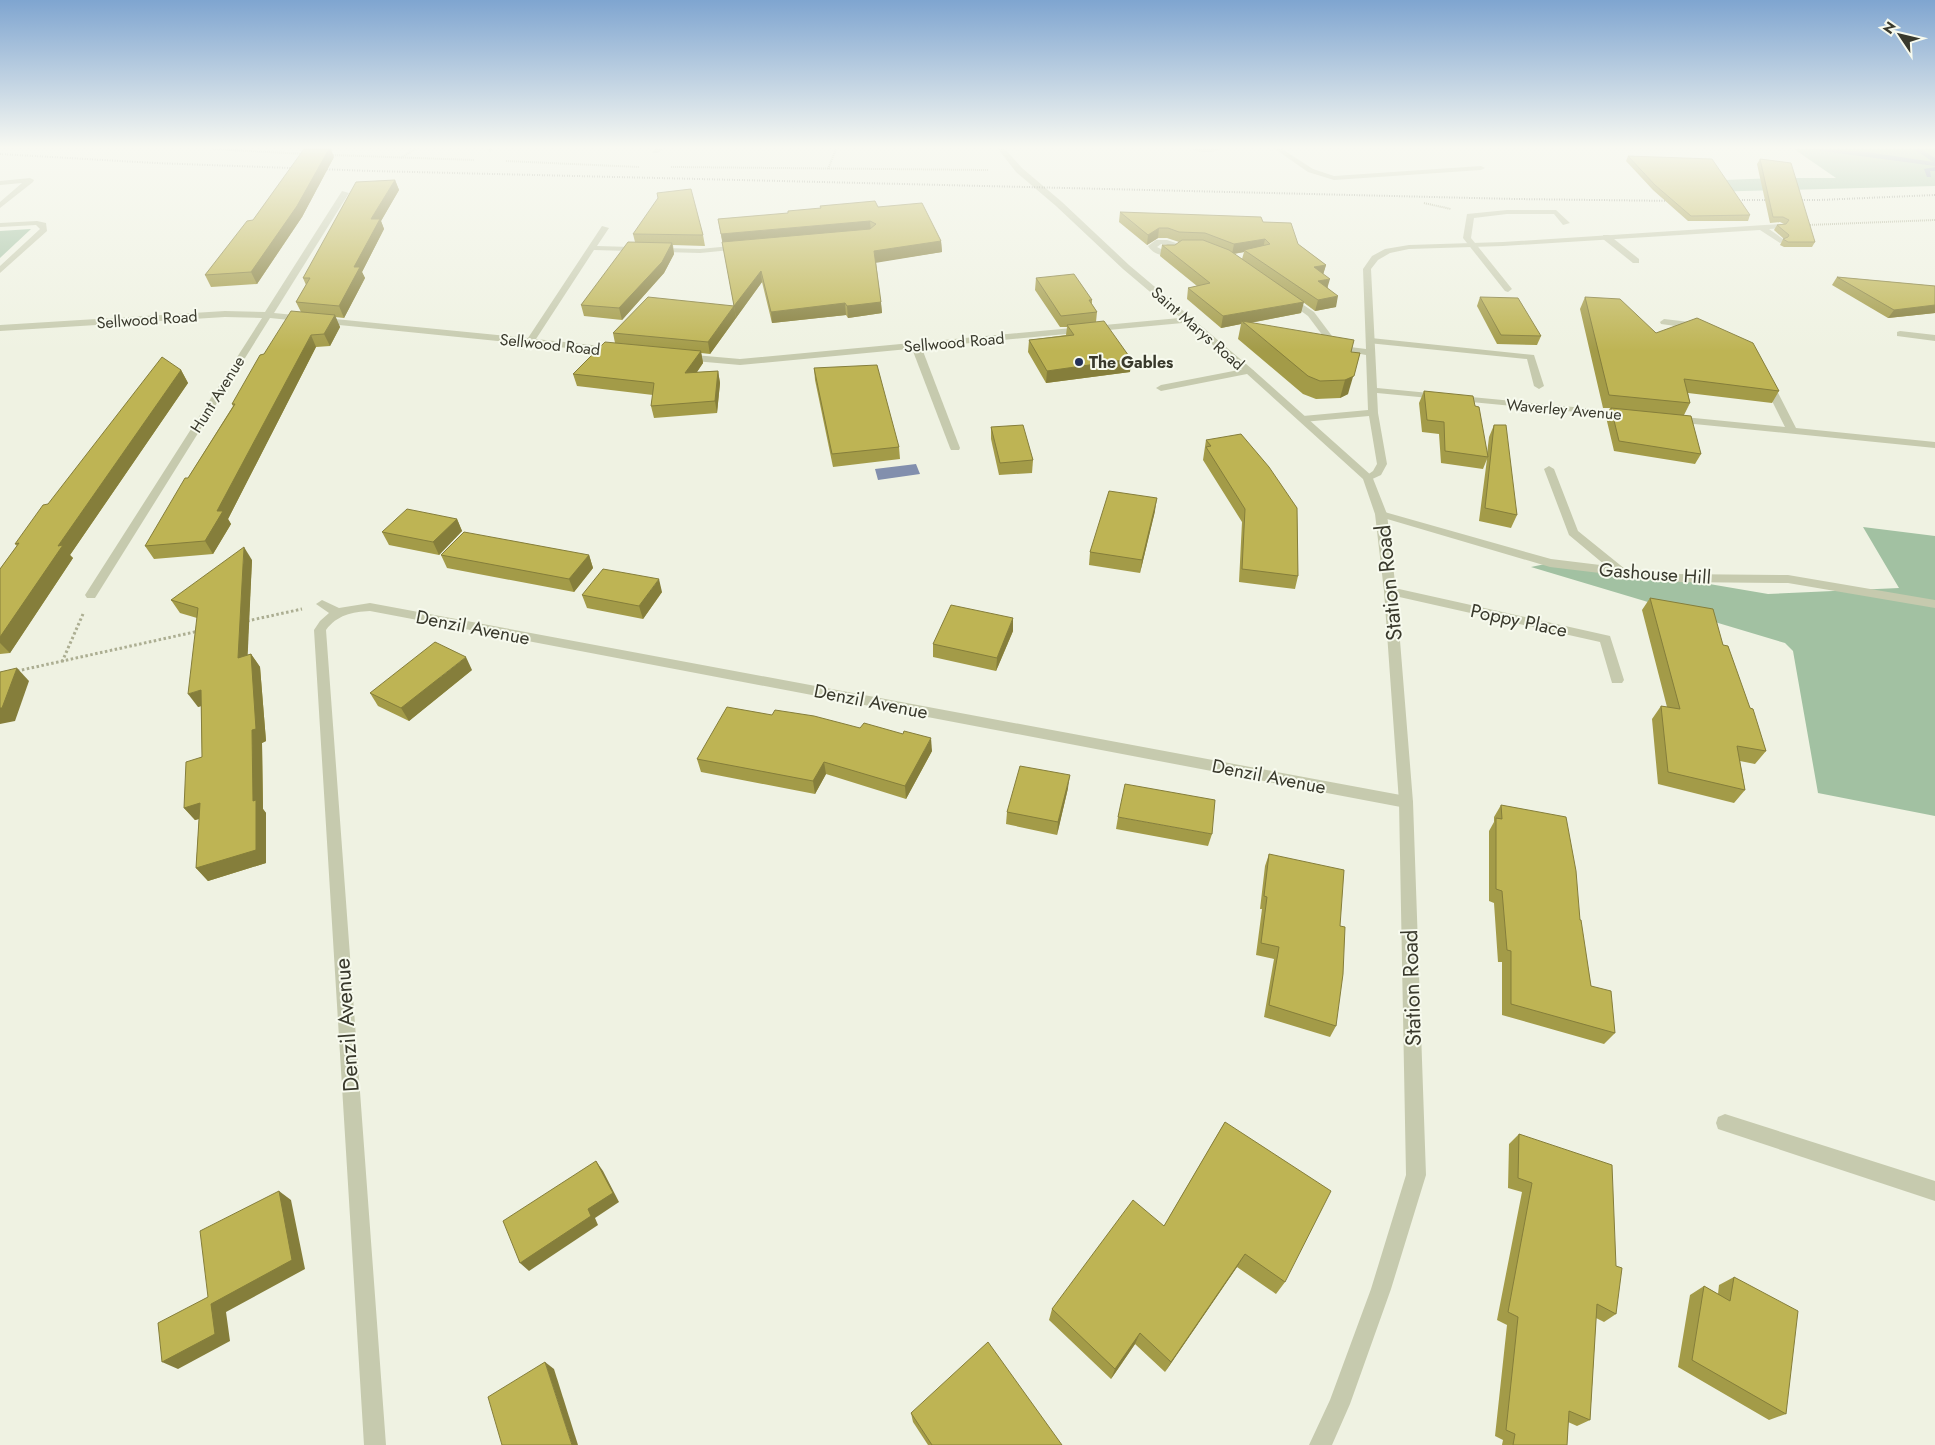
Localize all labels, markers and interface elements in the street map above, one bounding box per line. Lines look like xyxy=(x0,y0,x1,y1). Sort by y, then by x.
north arrow xyxy=(1875,10,1925,60)
text: N xyxy=(1878,17,1901,38)
street label: Saint Marys Road xyxy=(1146,281,1249,375)
street label: Sellwood Road xyxy=(96,305,198,334)
street label: Sellwood Road xyxy=(903,327,1005,358)
street label: Sellwood Road xyxy=(499,328,601,361)
street label: Hunt Avenue xyxy=(185,351,250,437)
place label: The Gables xyxy=(1089,351,1173,374)
marker: The Gables xyxy=(1073,356,1085,368)
street label: Waverley Avenue xyxy=(1505,393,1623,426)
street label: Station Road xyxy=(1366,523,1410,643)
street label: Gashouse Hill xyxy=(1598,556,1712,591)
street label: Poppy Place xyxy=(1468,597,1570,644)
street label: Denzil Avenue xyxy=(414,603,532,652)
street label: Denzil Avenue xyxy=(812,677,930,726)
street label: Denzil Avenue xyxy=(1210,752,1328,801)
street label: Station Road xyxy=(1393,929,1429,1047)
street label: Denzil Avenue xyxy=(325,957,367,1093)

